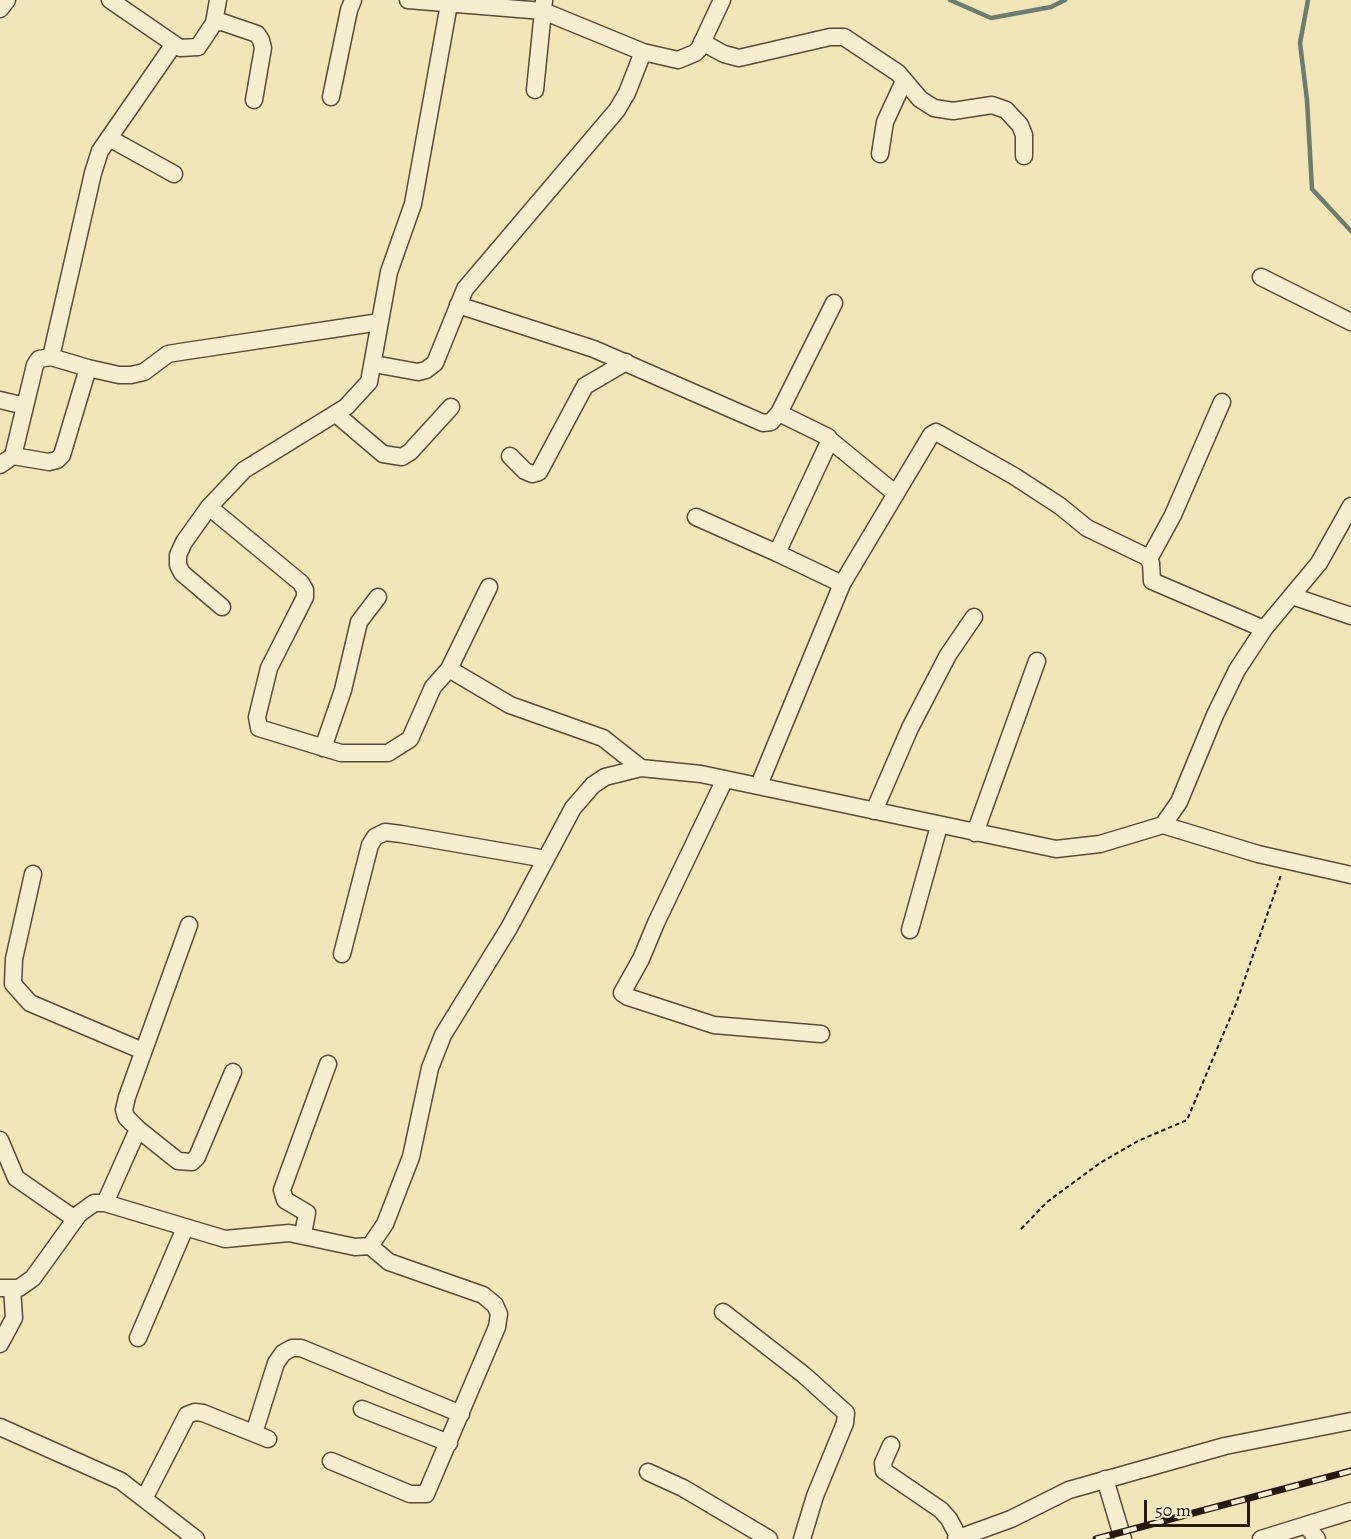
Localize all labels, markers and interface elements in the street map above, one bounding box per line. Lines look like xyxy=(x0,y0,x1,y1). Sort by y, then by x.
scale bar xyxy=(1147,1488,1254,1526)
text: 50 m xyxy=(1155,1498,1191,1522)

